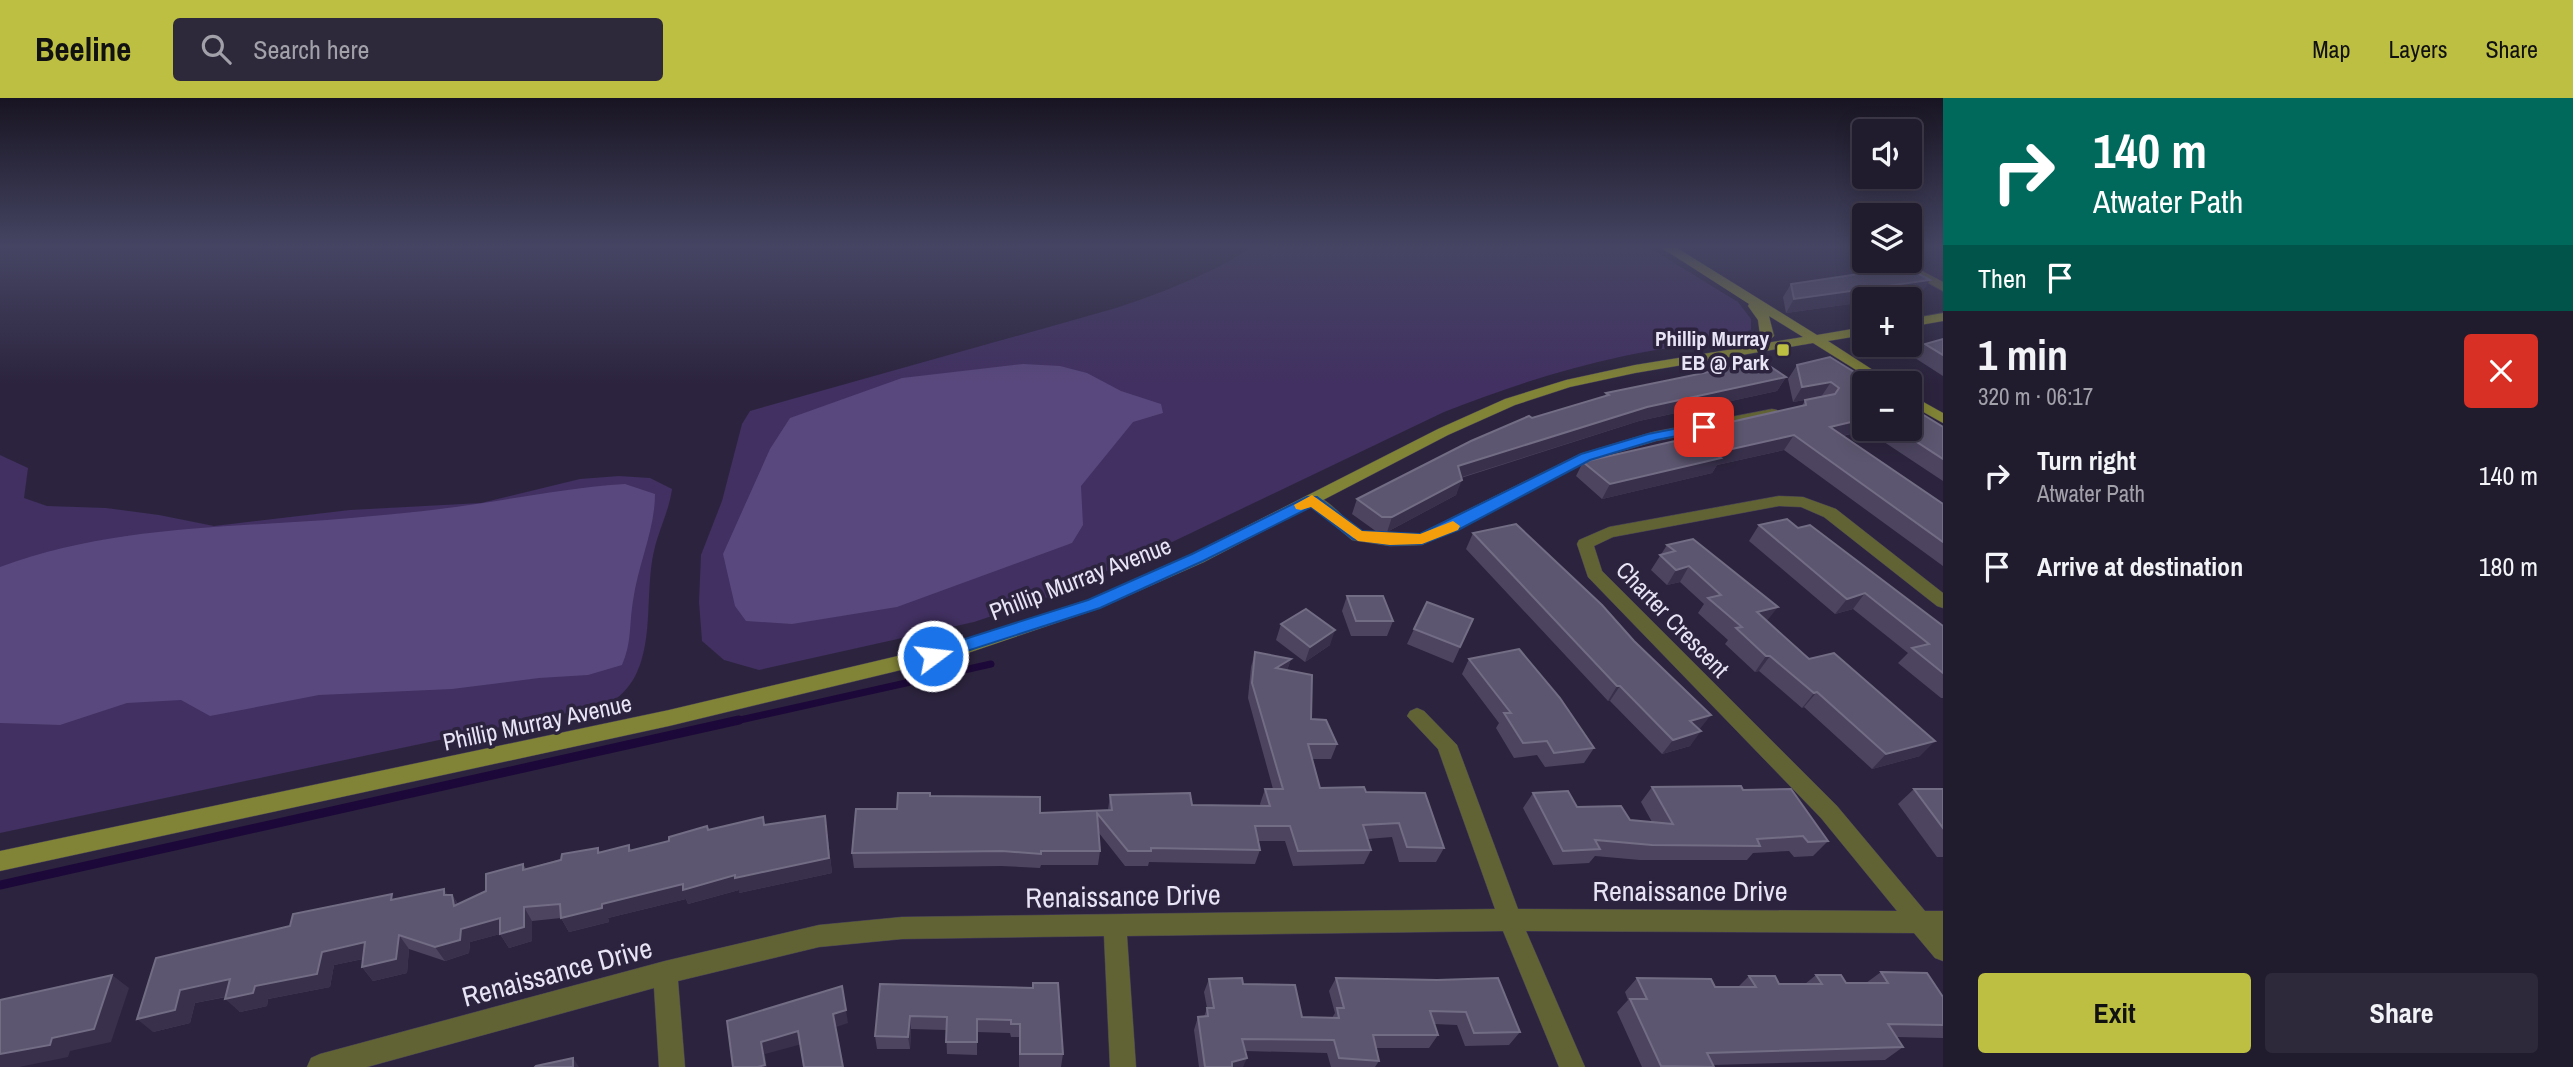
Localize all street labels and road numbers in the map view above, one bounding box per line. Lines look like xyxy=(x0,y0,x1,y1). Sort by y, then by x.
street label: Phillip Murray Avenue xyxy=(985,529,1175,627)
street label: Charter Crescent xyxy=(1609,554,1737,684)
street label: Phillip Murray Avenue xyxy=(440,686,634,758)
street label: Renaissance Drive xyxy=(1592,872,1788,910)
street label: Renaissance Drive xyxy=(1025,875,1221,917)
street label: Renaissance Drive xyxy=(458,928,656,1016)

